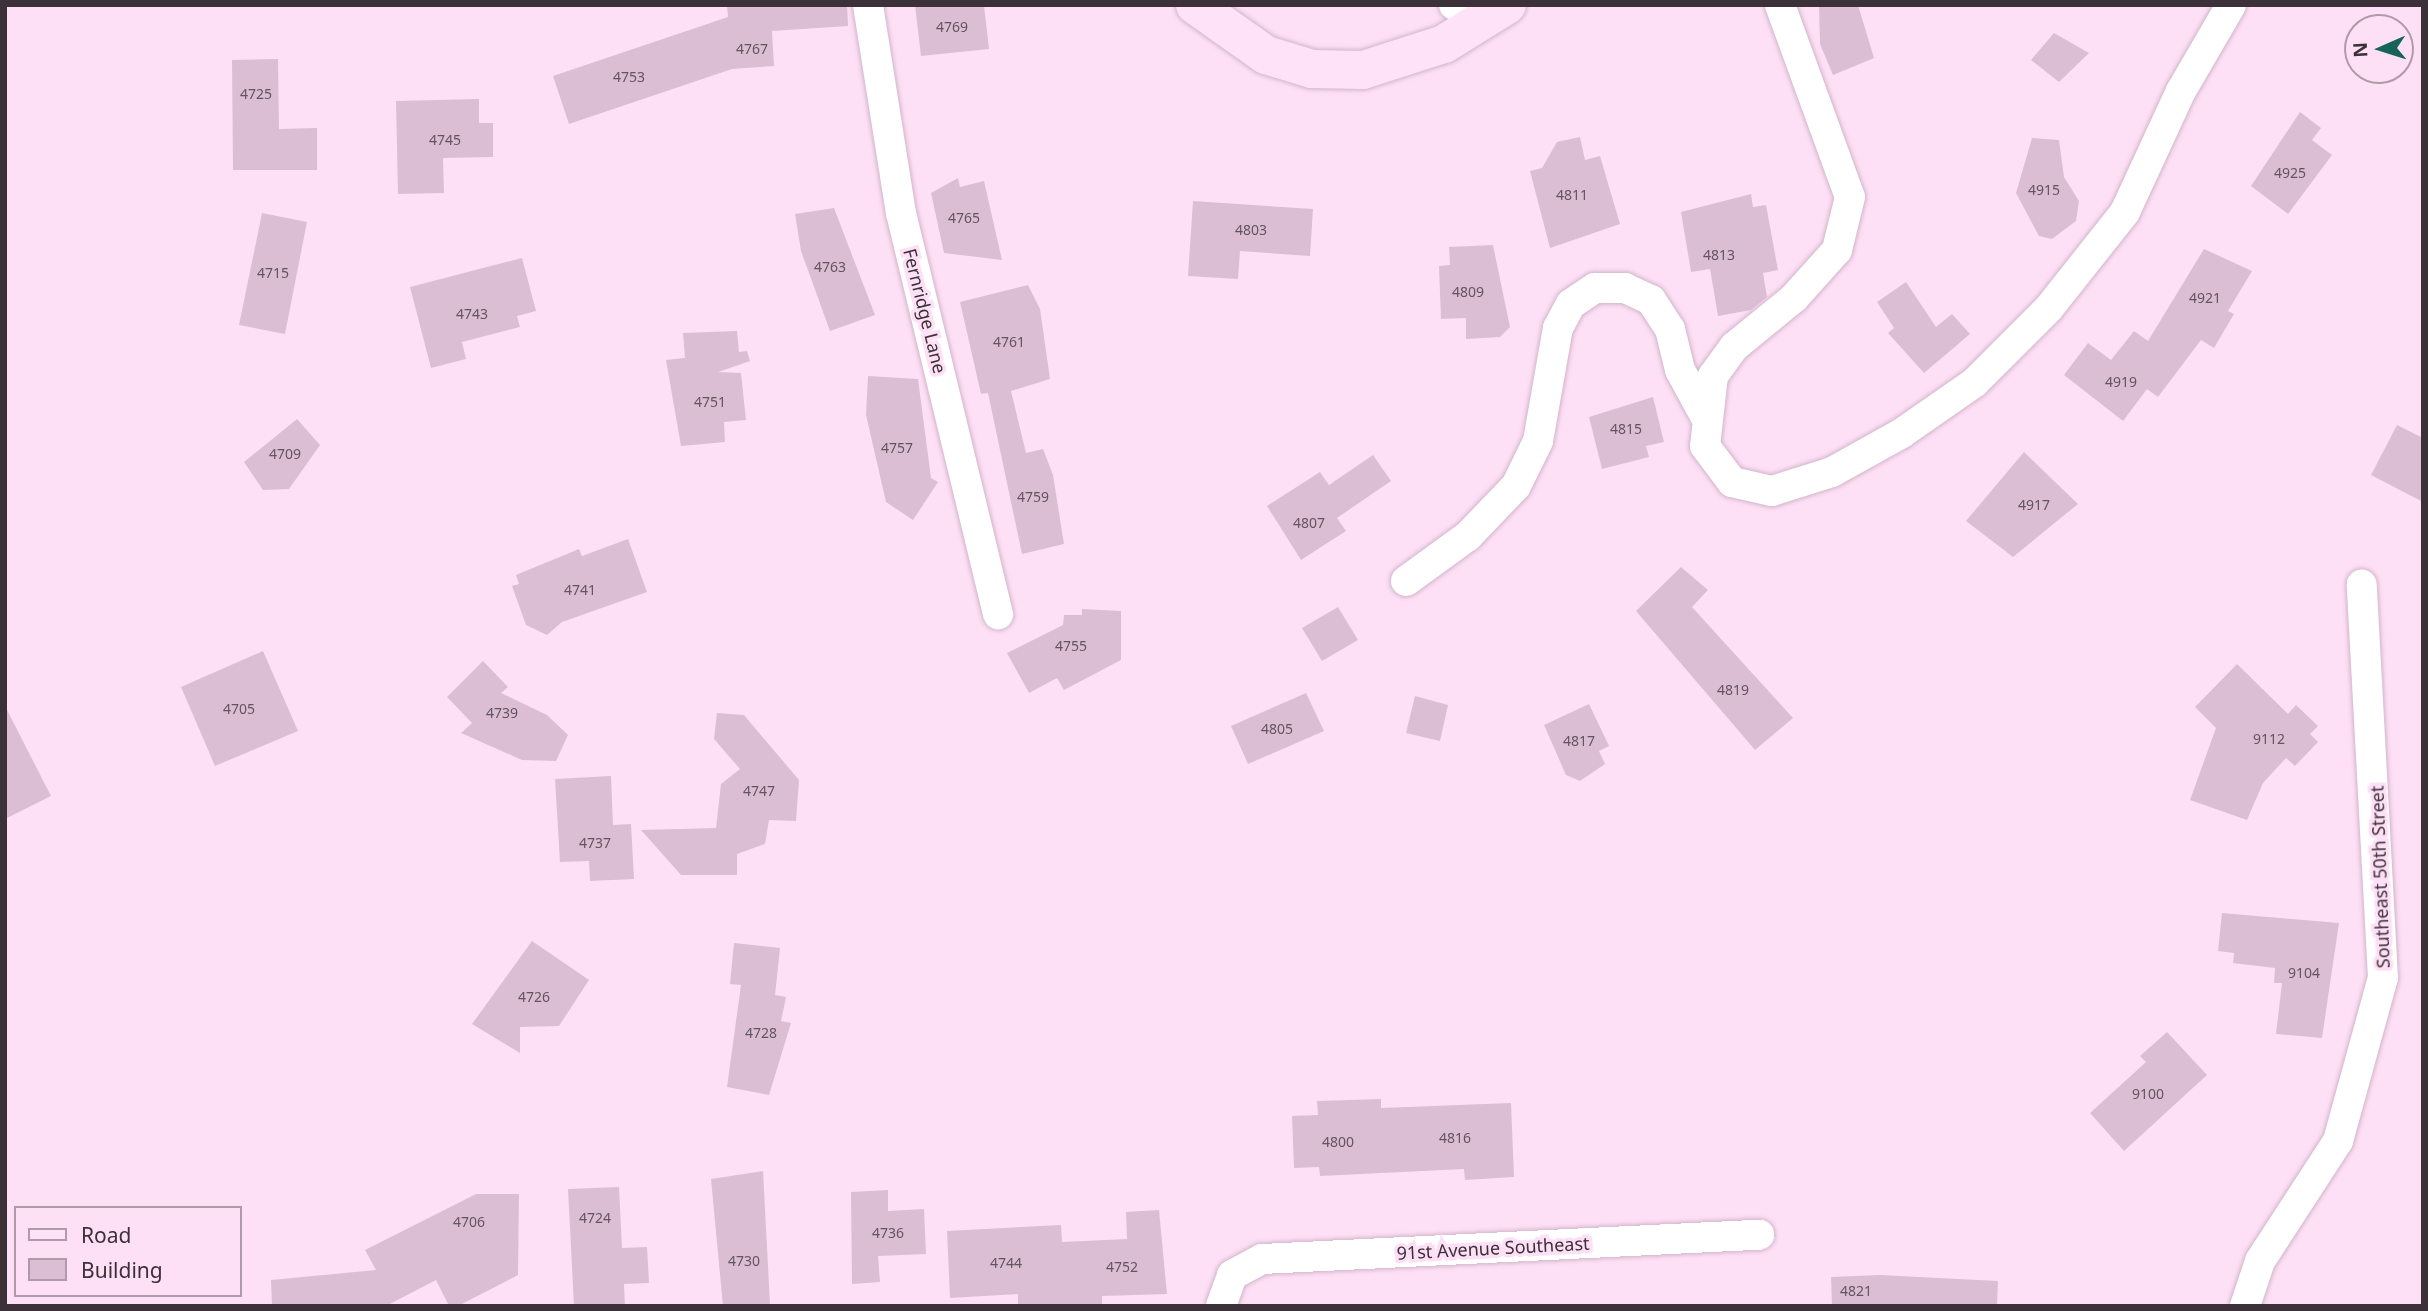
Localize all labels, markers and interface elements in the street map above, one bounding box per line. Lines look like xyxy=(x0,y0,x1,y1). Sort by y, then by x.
north arrow xyxy=(2344,14,2414,84)
house number: 4769 xyxy=(936,19,968,35)
house number: 4767 xyxy=(736,41,768,57)
text: N xyxy=(2347,42,2373,58)
house number: 4753 xyxy=(613,69,645,85)
house number: 4725 xyxy=(240,86,272,102)
house number: 4745 xyxy=(429,132,461,148)
house number: 4925 xyxy=(2274,165,2306,181)
house number: 4915 xyxy=(2028,182,2060,198)
house number: 4811 xyxy=(1556,187,1588,203)
house number: 4765 xyxy=(948,210,980,226)
house number: 4803 xyxy=(1235,222,1267,238)
street label: Fernridge Lane xyxy=(899,246,951,376)
house number: 4813 xyxy=(1703,247,1735,263)
house number: 4763 xyxy=(814,259,846,275)
house number: 4715 xyxy=(257,265,289,281)
house number: 4809 xyxy=(1452,284,1484,300)
house number: 4921 xyxy=(2189,290,2221,306)
house number: 4743 xyxy=(456,306,488,322)
house number: 4761 xyxy=(993,334,1025,350)
house number: 4919 xyxy=(2105,374,2137,390)
house number: 4751 xyxy=(694,394,726,410)
house number: 4815 xyxy=(1610,421,1642,437)
house number: 4757 xyxy=(881,440,913,456)
house number: 4709 xyxy=(269,446,301,462)
house number: 4759 xyxy=(1017,489,1049,505)
house number: 4917 xyxy=(2018,497,2050,513)
house number: 4807 xyxy=(1293,515,1325,531)
house number: 4741 xyxy=(564,582,596,598)
house number: 4755 xyxy=(1055,638,1087,654)
house number: 4819 xyxy=(1717,682,1749,698)
house number: 4705 xyxy=(223,701,255,717)
house number: 4739 xyxy=(486,705,518,721)
house number: 4805 xyxy=(1261,721,1293,737)
house number: 9112 xyxy=(2253,731,2285,747)
house number: 4817 xyxy=(1563,733,1595,749)
house number: 4747 xyxy=(743,783,775,799)
street label: Southeast 50th Street xyxy=(2366,785,2394,969)
house number: 4737 xyxy=(579,835,611,851)
house number: 9104 xyxy=(2288,965,2320,981)
house number: 4726 xyxy=(518,989,550,1005)
house number: 4728 xyxy=(745,1025,777,1041)
house number: 9100 xyxy=(2132,1086,2164,1102)
house number: 4816 xyxy=(1439,1130,1471,1146)
house number: 4800 xyxy=(1322,1134,1354,1150)
legend xyxy=(14,1206,242,1297)
house number: 4724 xyxy=(579,1210,611,1226)
house number: 4706 xyxy=(453,1214,485,1230)
text: Road xyxy=(81,1221,131,1249)
house number: 4736 xyxy=(872,1225,904,1241)
street label: 91st Avenue Southeast xyxy=(1396,1232,1590,1264)
house number: 4730 xyxy=(728,1253,760,1269)
house number: 4744 xyxy=(990,1255,1022,1271)
text: Building xyxy=(81,1256,163,1284)
house number: 4752 xyxy=(1106,1259,1138,1275)
house number: 4821 xyxy=(1840,1283,1872,1299)

